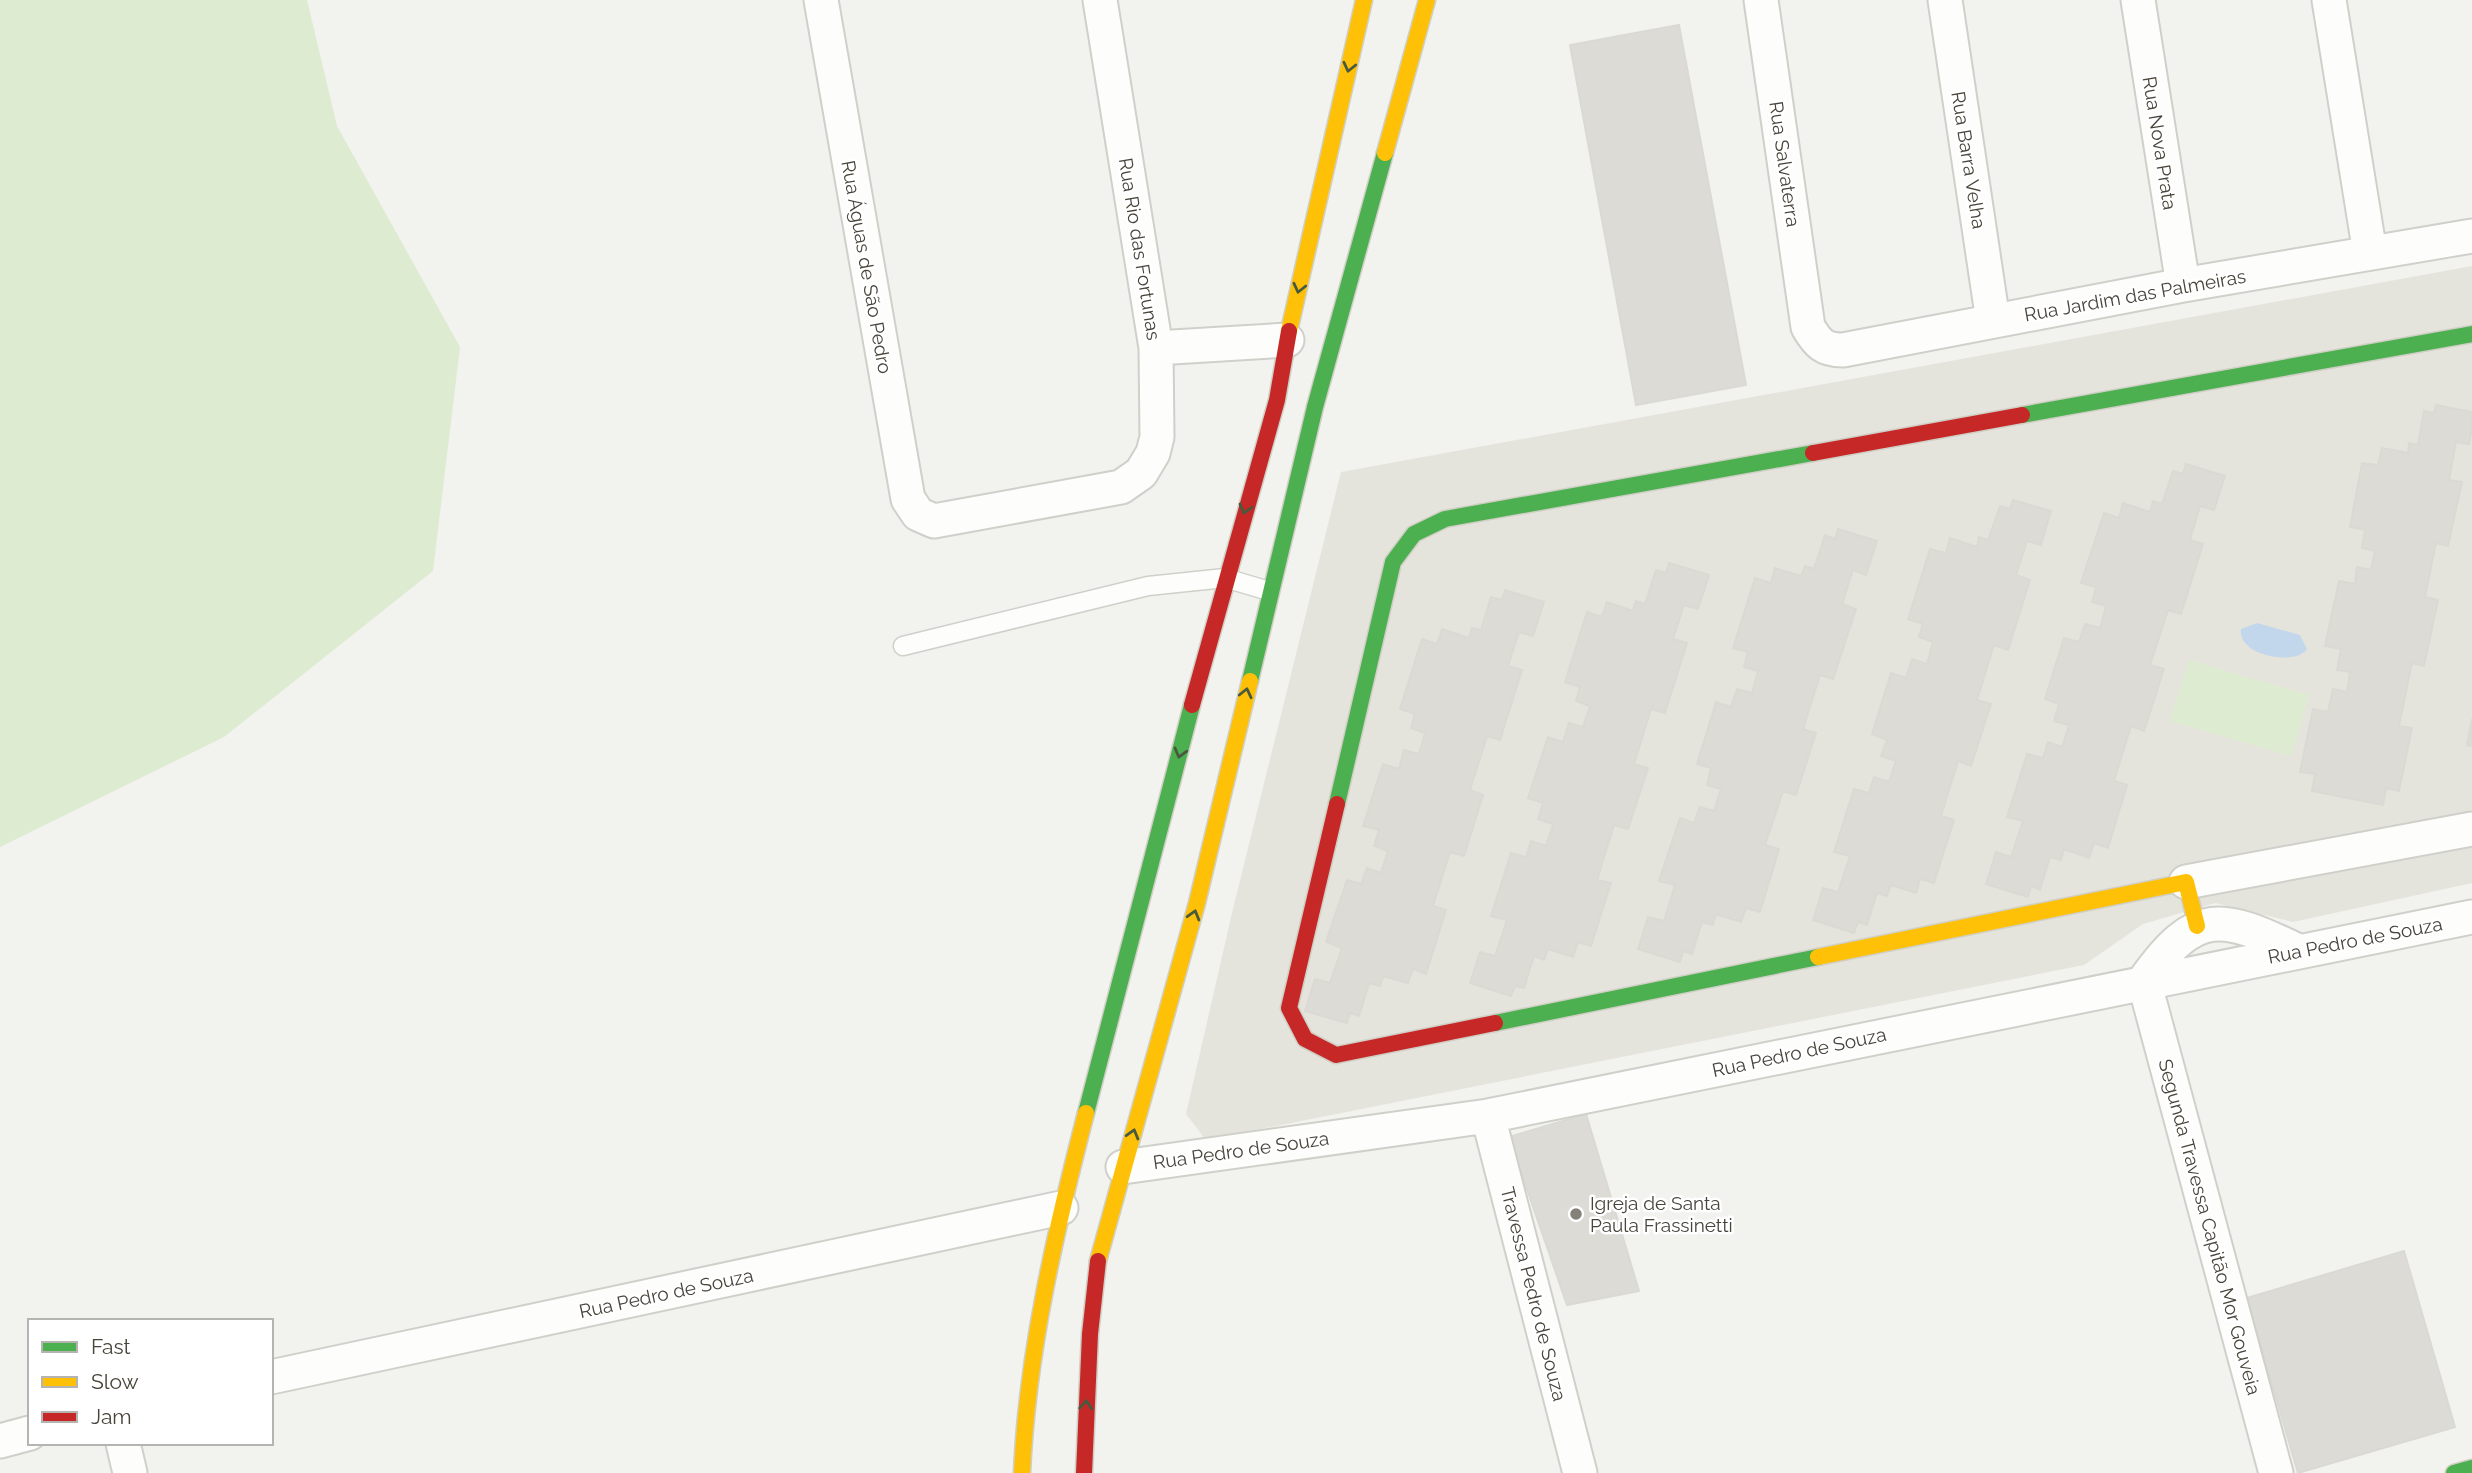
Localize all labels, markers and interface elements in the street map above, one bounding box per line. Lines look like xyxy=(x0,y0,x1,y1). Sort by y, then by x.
one-way arrow xyxy=(1343,60,1358,72)
street label: Rua Nova Prata xyxy=(2139,75,2181,211)
street label: Rua Barra Velha xyxy=(1947,90,1991,230)
street label: Rua Salvaterra xyxy=(1765,100,1805,228)
street label: Rua Rio das Fortunas xyxy=(1115,156,1165,342)
street label: Rua Águas de São Pedro xyxy=(837,159,897,375)
street label: Rua Jardim das Palmeiras xyxy=(2022,265,2248,325)
one-way arrow xyxy=(1293,282,1307,294)
one-way arrow xyxy=(1239,503,1253,515)
one-way arrow xyxy=(1237,687,1252,699)
one-way arrow xyxy=(1174,746,1188,758)
one-way arrow xyxy=(1186,909,1200,921)
street label: Rua Pedro de Souza xyxy=(2266,912,2444,968)
street label: Rua Pedro de Souza xyxy=(1710,1023,1888,1081)
street label: Segunda Travessa Capitão Mor Gouveia xyxy=(2154,1057,2266,1397)
street label: Rua Pedro de Souza xyxy=(1152,1127,1330,1173)
one-way arrow xyxy=(1124,1128,1139,1140)
street label: Travessa Pedro de Souza xyxy=(1497,1185,1571,1403)
place label: Igreja de Santa Paula Frassinetti xyxy=(1590,1192,1733,1236)
marker: Igreja de Santa Paula Frassinetti xyxy=(1568,1206,1584,1222)
street label: Rua Pedro de Souza xyxy=(577,1264,755,1322)
legend xyxy=(28,1319,273,1445)
text: Fast xyxy=(91,1334,131,1359)
text: Slow xyxy=(91,1369,139,1394)
one-way arrow xyxy=(1078,1399,1093,1410)
text: Jam xyxy=(91,1404,132,1429)

